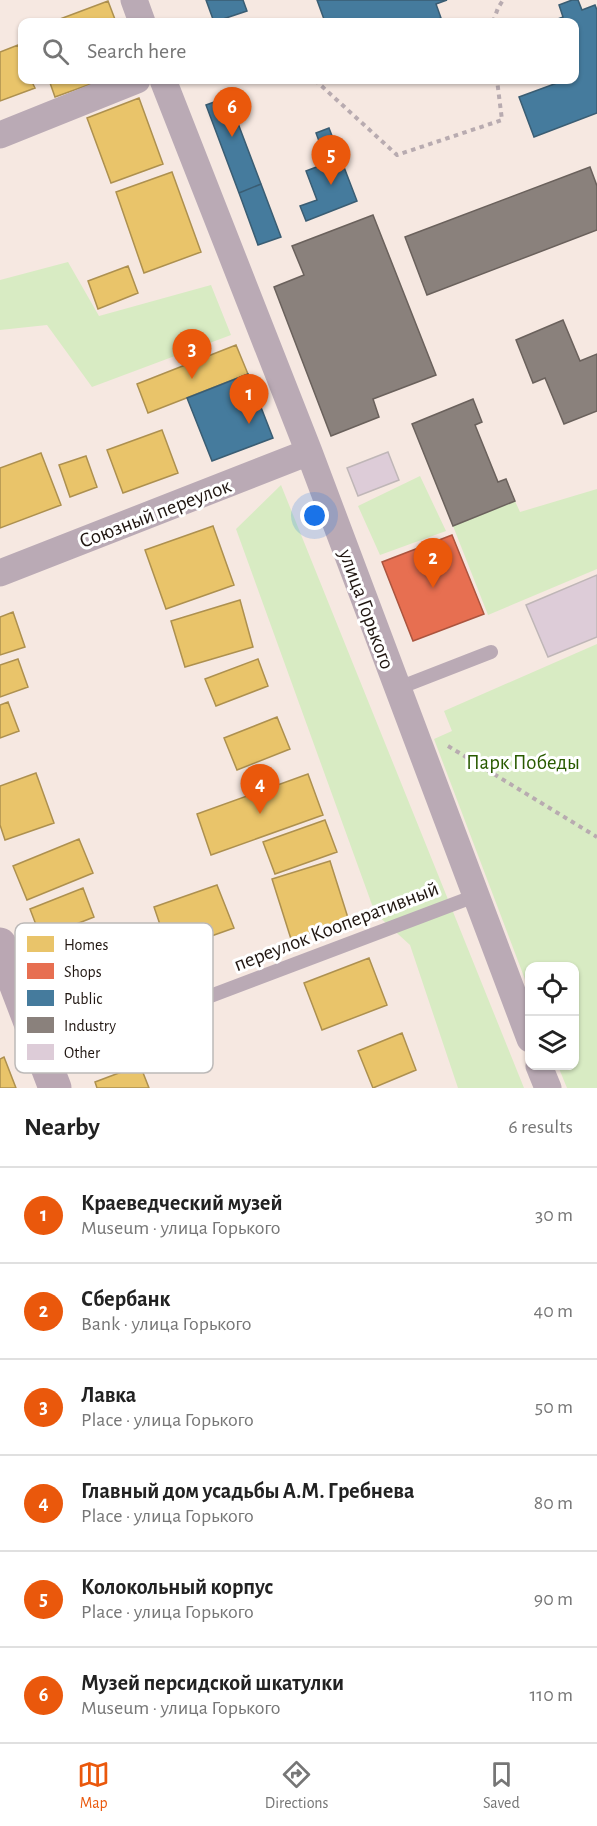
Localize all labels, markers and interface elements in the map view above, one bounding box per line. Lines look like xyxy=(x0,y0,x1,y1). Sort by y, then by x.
search box xyxy=(18,18,579,84)
icon: search xyxy=(39,35,72,68)
text: Search here xyxy=(87,40,186,62)
pin: 6 xyxy=(212,88,252,137)
pin: 5 xyxy=(312,136,350,185)
pin: 3 xyxy=(172,330,212,379)
pin: 1 xyxy=(230,374,268,424)
street label: Союзный переулок xyxy=(76,475,234,552)
your location xyxy=(300,501,329,530)
pin: 2 xyxy=(414,538,452,588)
street label: улица Горького xyxy=(335,545,398,672)
park label: Парк Победы xyxy=(466,752,580,773)
pin: 4 xyxy=(240,764,280,814)
street label: переулок Кооперативный xyxy=(231,878,442,975)
legend xyxy=(15,923,213,1073)
text: Homes xyxy=(64,937,108,953)
map controls xyxy=(525,962,579,1070)
button: locate xyxy=(525,962,579,1016)
text: Shops xyxy=(64,964,102,980)
text: Public xyxy=(64,991,102,1007)
button: layers xyxy=(525,1016,579,1070)
text: Industry xyxy=(64,1018,116,1035)
text: Other xyxy=(64,1045,101,1061)
text: Nearby xyxy=(24,1114,100,1140)
text: 6 results xyxy=(508,1117,573,1137)
text: Краеведческий музей xyxy=(81,1192,283,1214)
text: 1 xyxy=(40,1205,47,1225)
text: 30 m xyxy=(535,1205,573,1225)
text: Museum · улица Горького xyxy=(81,1218,280,1238)
text: Сбербанк xyxy=(81,1288,171,1310)
text: 2 xyxy=(39,1301,48,1321)
text: 40 m xyxy=(534,1301,573,1321)
text: Bank · улица Горького xyxy=(81,1314,251,1334)
text: Лавка xyxy=(81,1384,136,1406)
text: 3 xyxy=(39,1397,48,1417)
text: 50 m xyxy=(535,1397,573,1417)
text: Place · улица Горького xyxy=(81,1410,254,1430)
text: Главный дом усадьбы А.М. Гребнева xyxy=(81,1480,414,1502)
text: 4 xyxy=(38,1493,49,1513)
text: 80 m xyxy=(534,1493,573,1513)
text: Place · улица Горького xyxy=(81,1506,254,1526)
text: Колокольный корпус xyxy=(81,1576,273,1598)
text: 5 xyxy=(39,1589,48,1609)
text: 90 m xyxy=(534,1589,573,1609)
text: Place · улица Горького xyxy=(81,1602,254,1622)
text: Музей персидской шкатулки xyxy=(81,1672,344,1694)
text: 6 xyxy=(39,1685,48,1705)
text: 110 m xyxy=(529,1685,573,1705)
text: Museum · улица Горького xyxy=(81,1698,280,1718)
tab: Map xyxy=(77,1758,110,1813)
tab: Directions xyxy=(265,1758,329,1813)
tab: Saved xyxy=(483,1758,520,1813)

